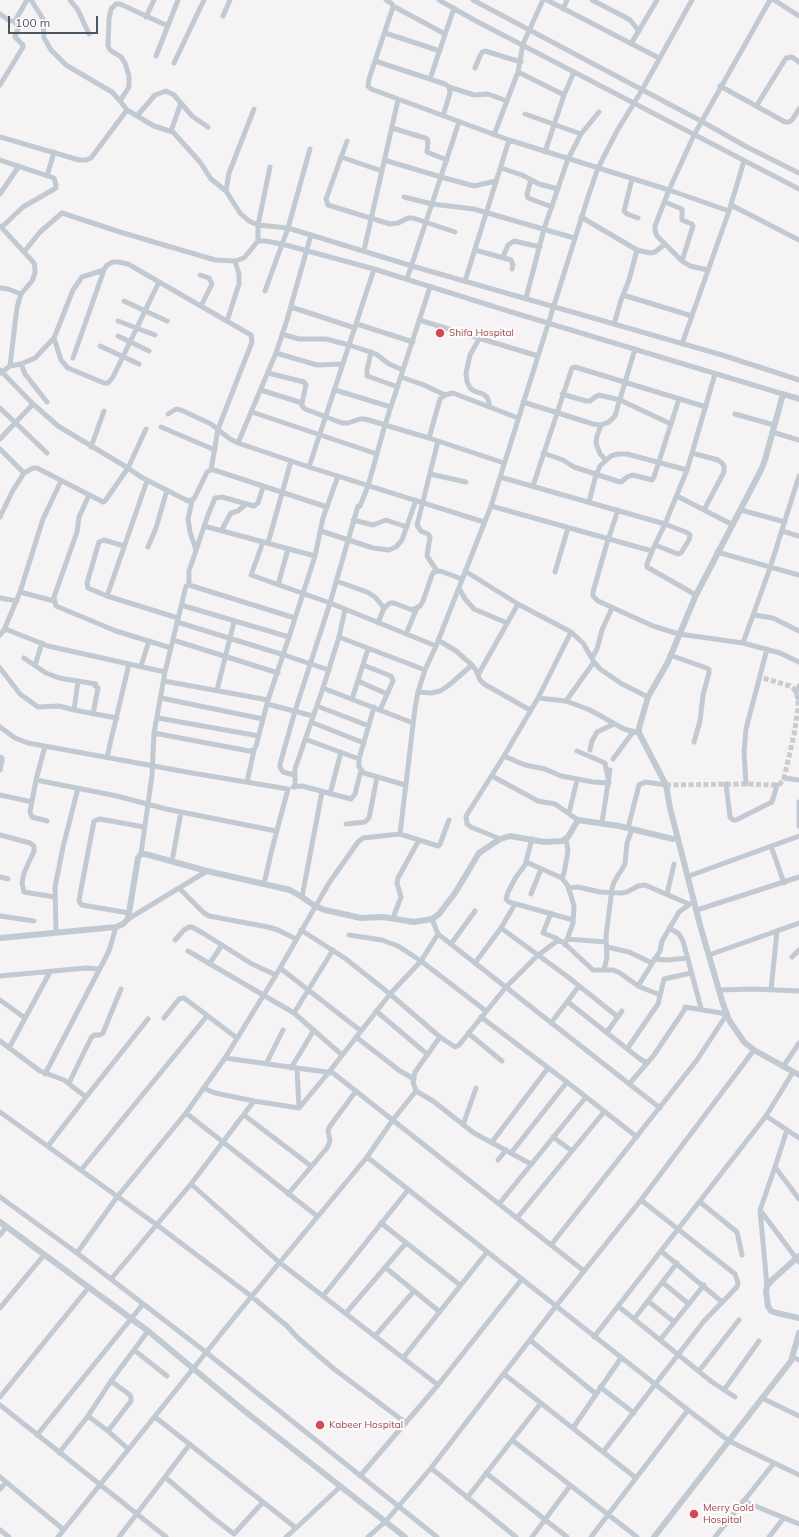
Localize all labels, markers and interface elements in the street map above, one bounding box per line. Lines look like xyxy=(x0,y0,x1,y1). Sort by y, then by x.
scale bar xyxy=(10,8,100,34)
text: 100 m xyxy=(15,15,50,30)
marker: Shifa Hospital xyxy=(434,327,446,339)
place label: Shifa Hospital xyxy=(449,327,514,339)
marker: Kabeer Hospital xyxy=(314,1419,326,1431)
place label: Kabeer Hospital xyxy=(329,1419,403,1431)
place label: Merry Gold Hospital xyxy=(703,1502,754,1526)
marker: Merry Gold Hospital xyxy=(688,1508,700,1520)

